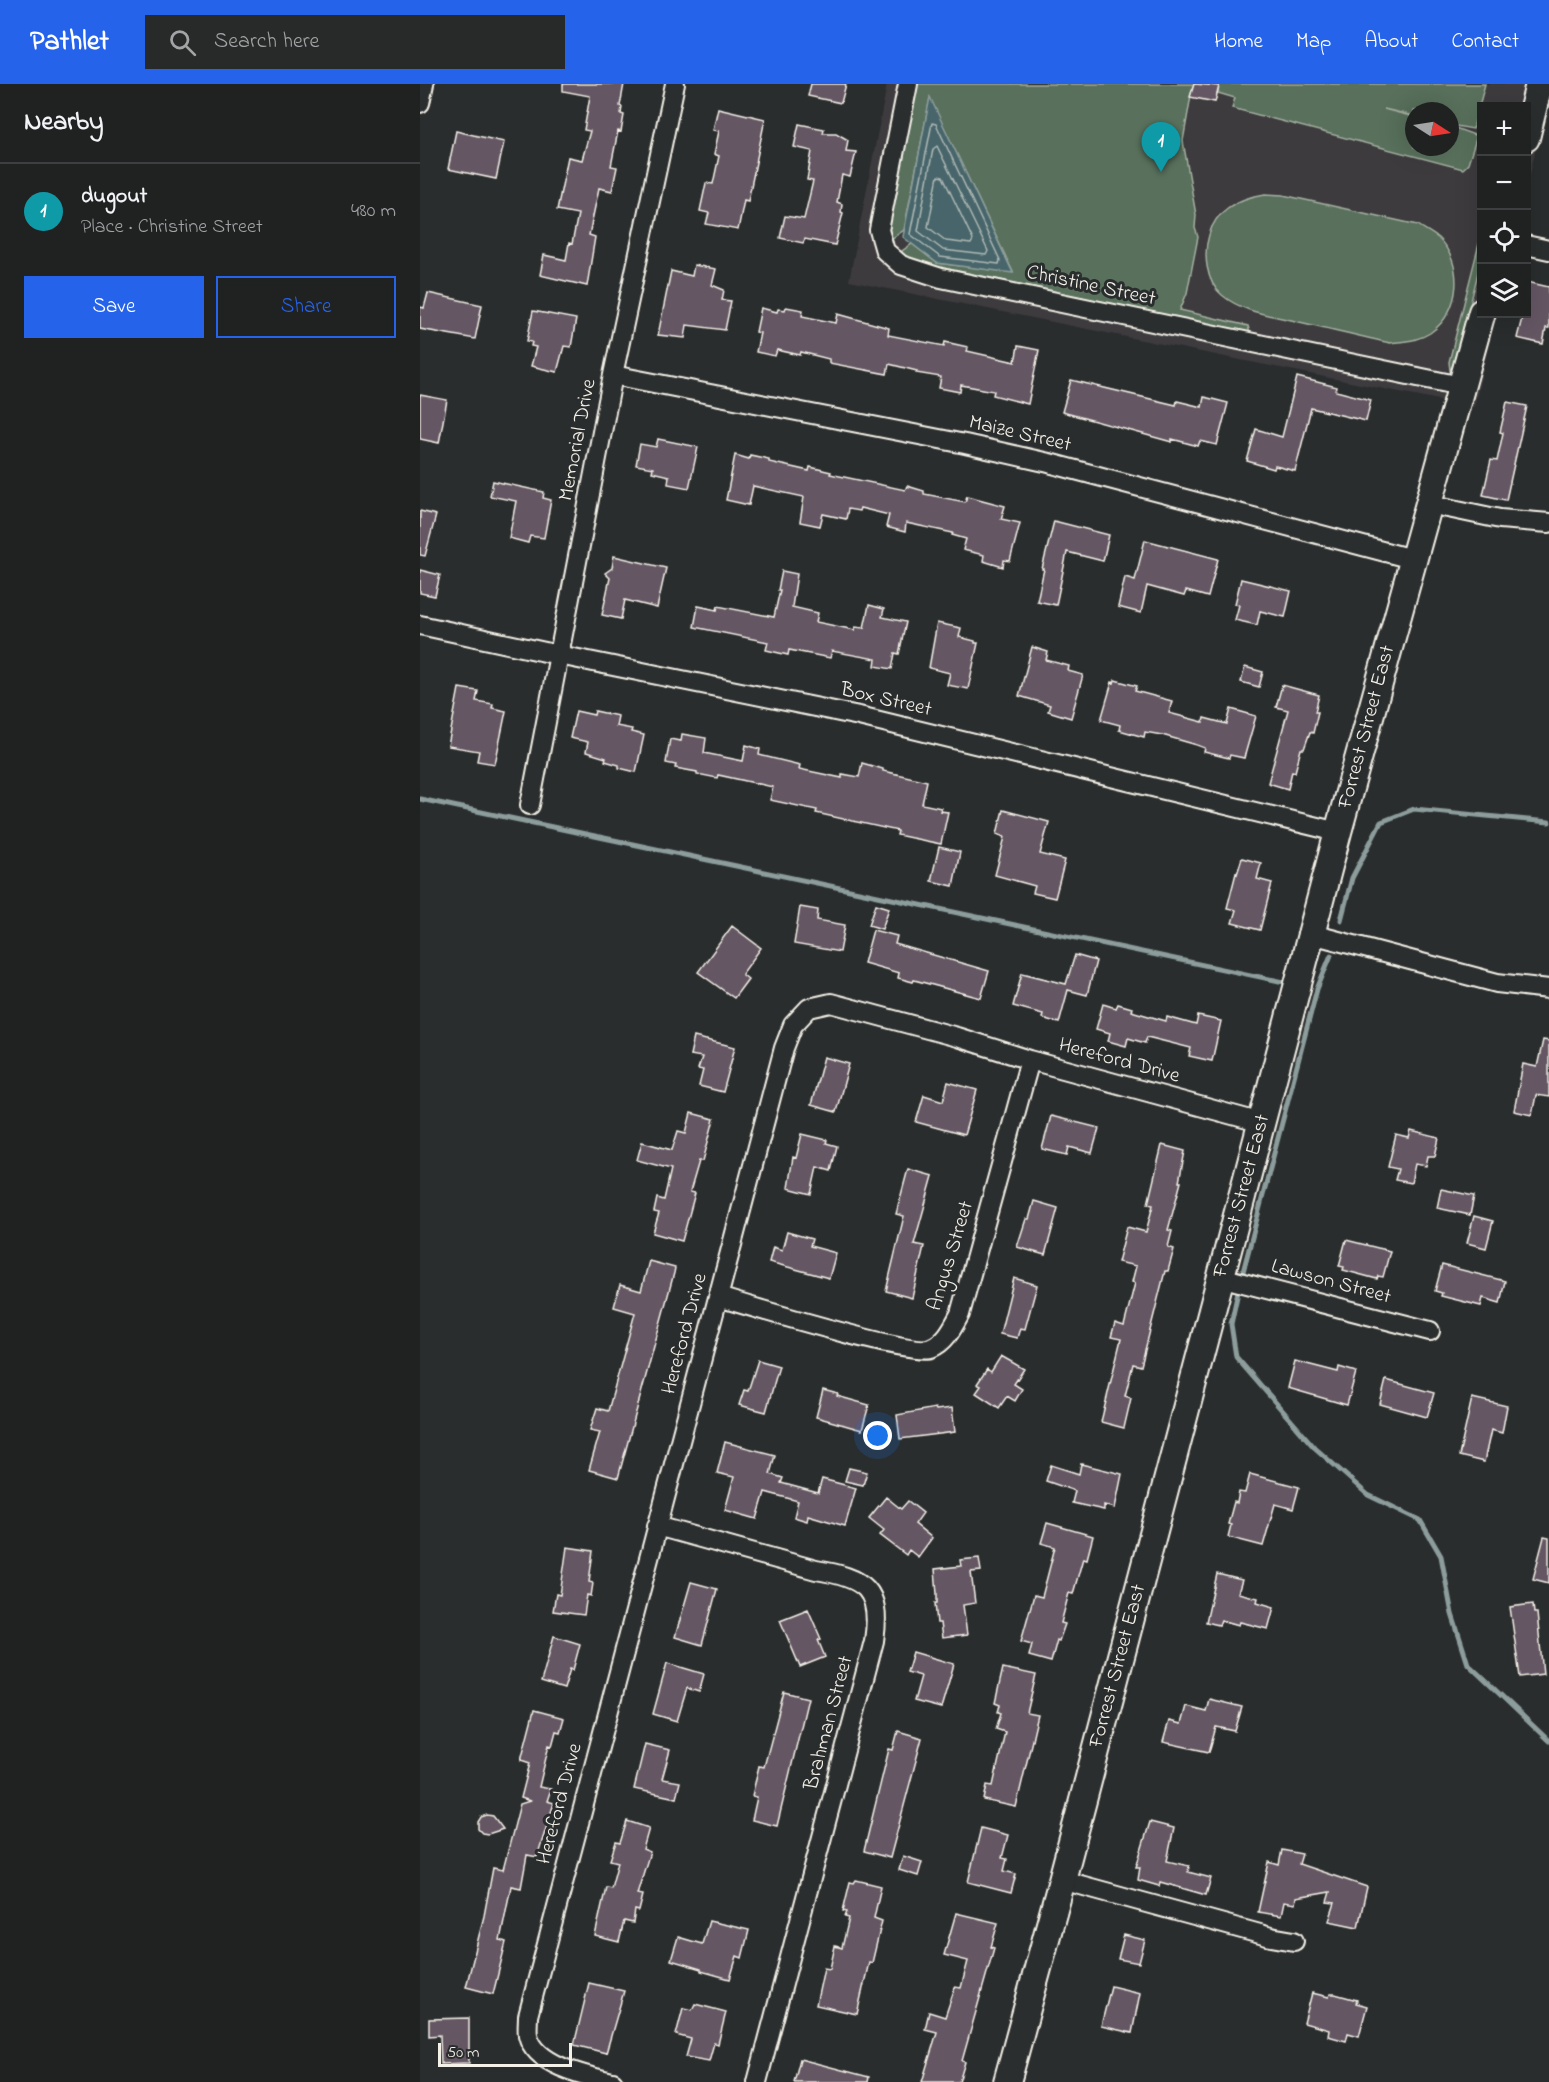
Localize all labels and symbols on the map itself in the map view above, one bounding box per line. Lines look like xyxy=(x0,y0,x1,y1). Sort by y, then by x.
north arrow xyxy=(1405,102,1459,156)
pin: 1 xyxy=(1142,122,1180,172)
street label: Christine Street xyxy=(1024,258,1158,314)
street label: Memorial Drive xyxy=(551,376,605,504)
street label: Maize Street xyxy=(966,408,1074,460)
street label: Forrest Street East xyxy=(1331,642,1403,813)
street label: Box Street xyxy=(837,675,935,725)
street label: Hereford Drive xyxy=(1055,1030,1184,1092)
street label: Forrest Street East xyxy=(1206,1111,1278,1282)
street label: Angus Street xyxy=(920,1197,984,1315)
street label: Lawson Street xyxy=(1268,1252,1394,1312)
street label: Hereford Drive xyxy=(654,1269,716,1398)
your location xyxy=(863,1421,892,1450)
street label: Forrest Street East xyxy=(1082,1581,1154,1752)
street label: Brahman Street xyxy=(796,1652,861,1795)
street label: Hereford Drive xyxy=(529,1739,591,1868)
scale bar xyxy=(438,2040,572,2068)

